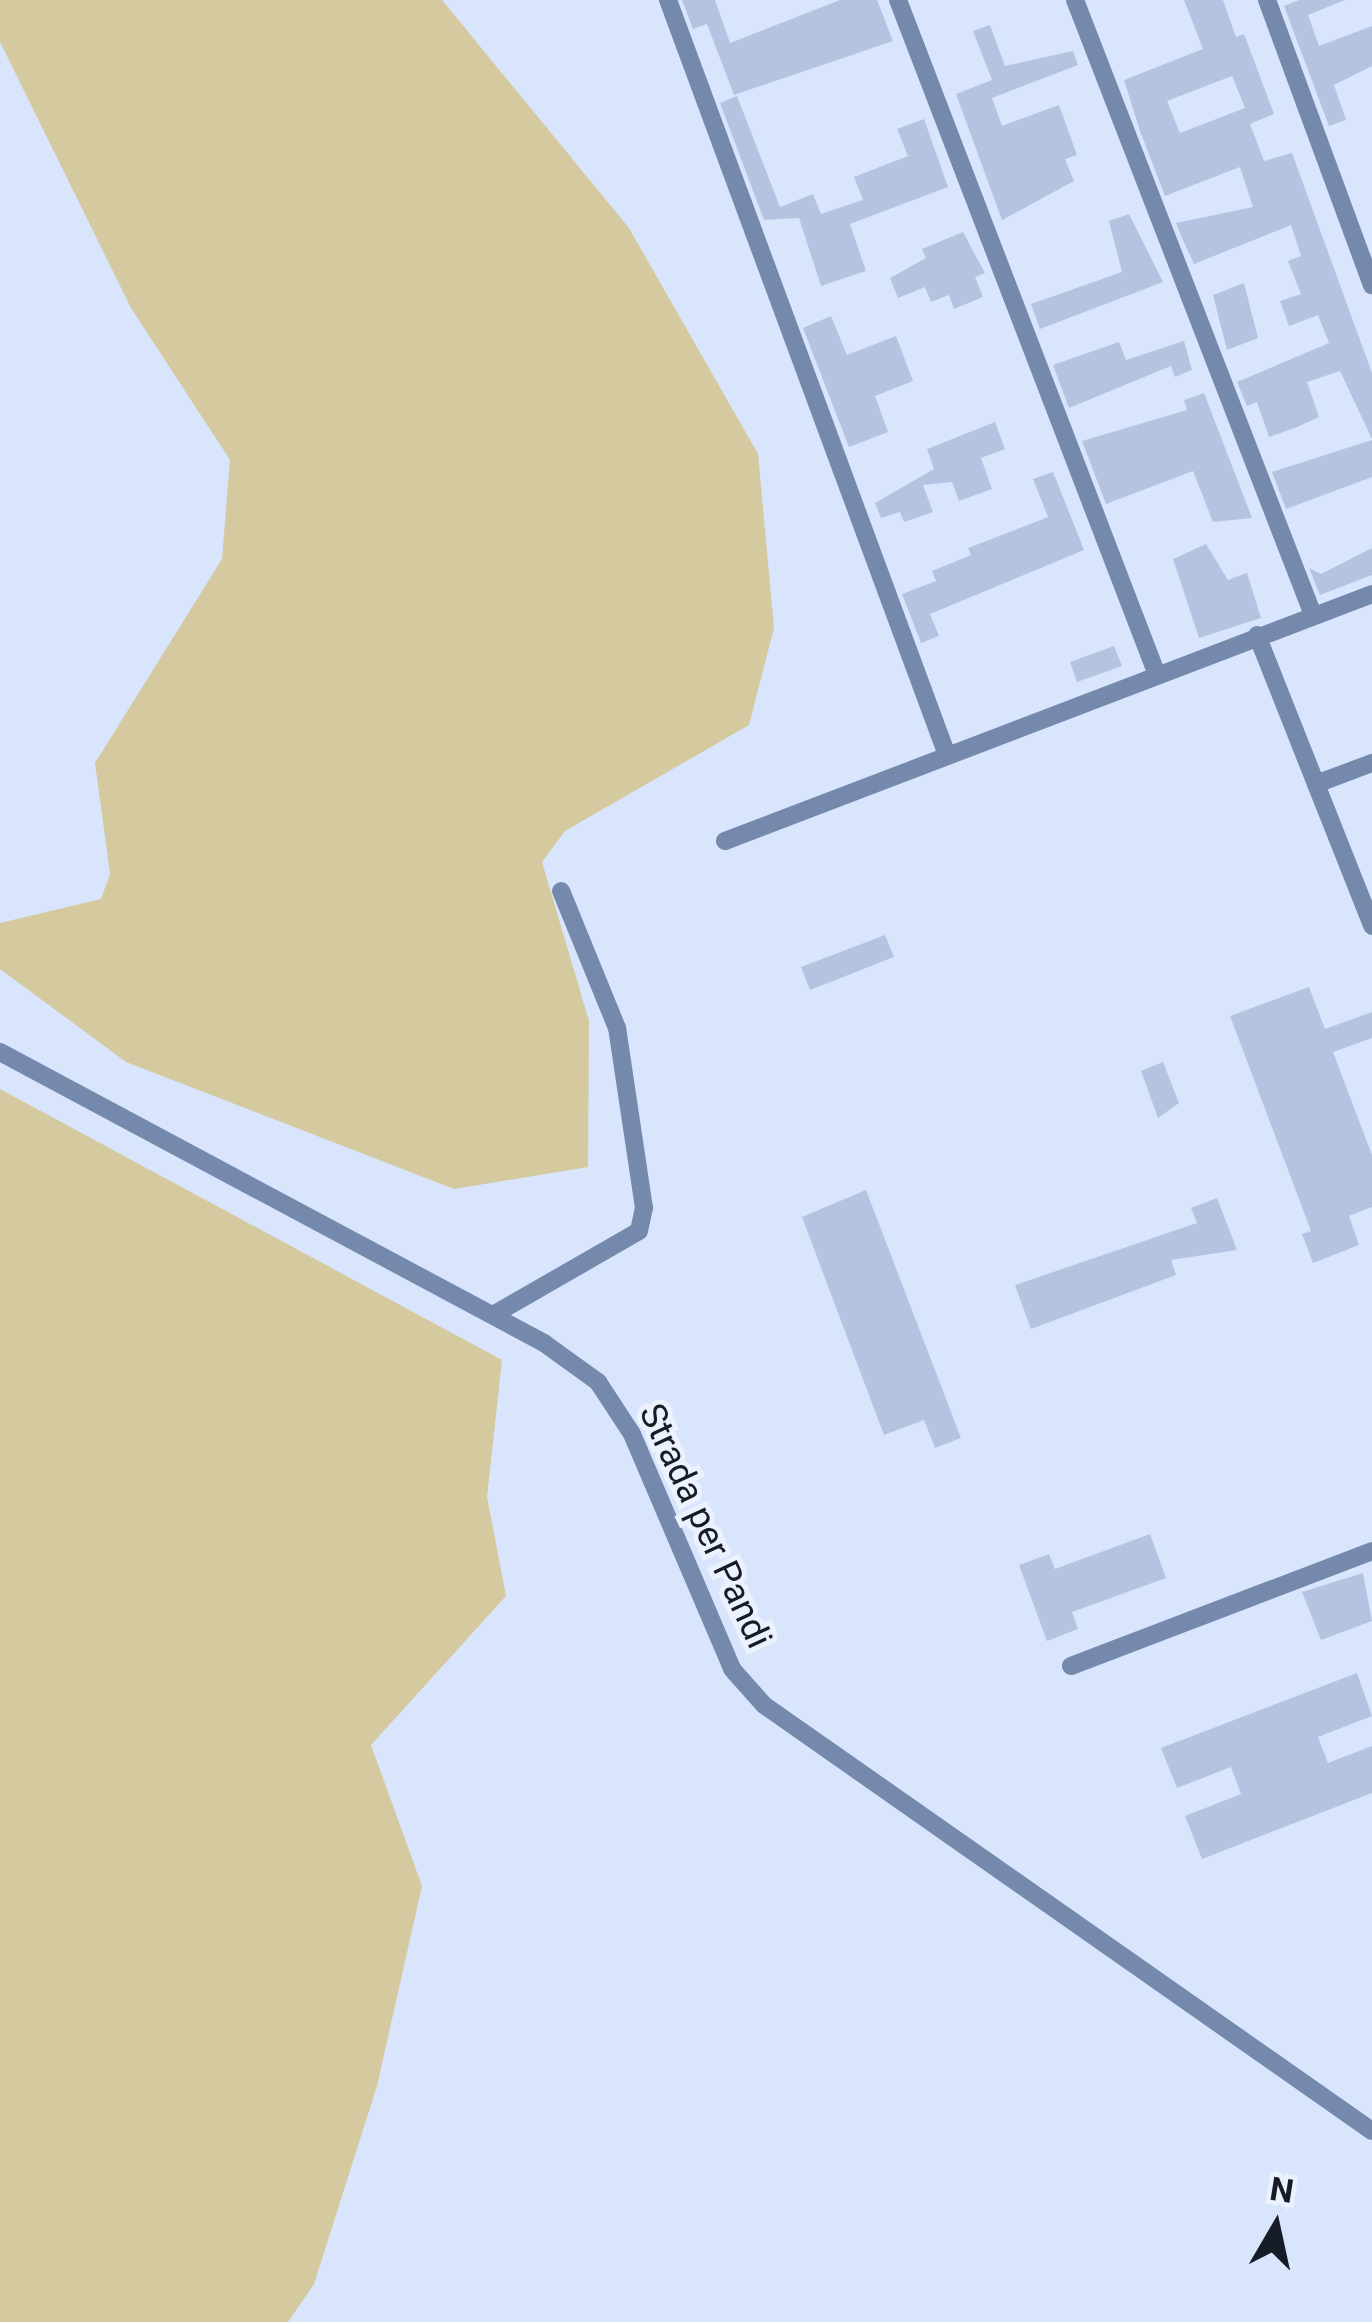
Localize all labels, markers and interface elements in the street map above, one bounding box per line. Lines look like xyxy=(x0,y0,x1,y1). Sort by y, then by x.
street label: Strada per Pandi xyxy=(630,1397,780,1655)
north arrow xyxy=(1216,2166,1336,2286)
text: N xyxy=(1267,2169,1296,2211)

